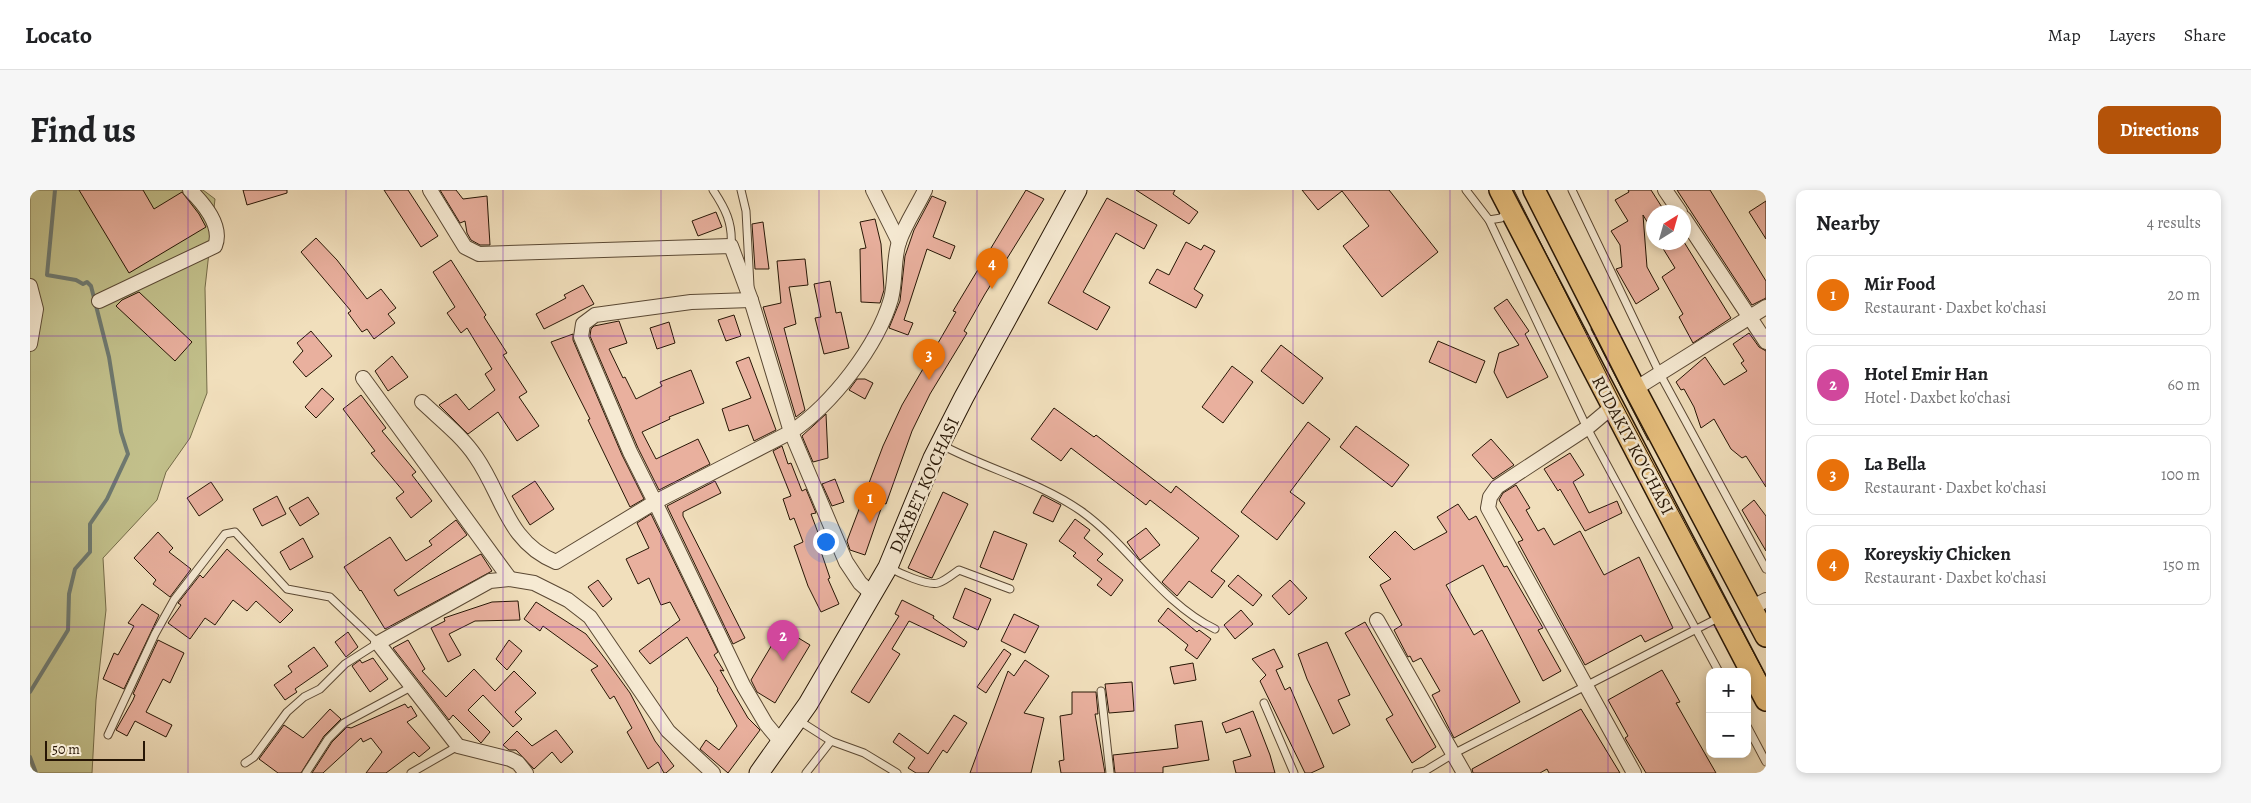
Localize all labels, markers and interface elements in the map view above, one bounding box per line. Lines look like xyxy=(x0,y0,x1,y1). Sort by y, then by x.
text: Locato xyxy=(25,19,92,51)
text: Map xyxy=(2048,23,2081,47)
text: Layers xyxy=(2109,23,2156,47)
text: Share xyxy=(2184,23,2226,47)
text: Find us xyxy=(30,106,136,154)
button: Directions xyxy=(2098,106,2221,154)
north arrow xyxy=(1646,205,1691,250)
text: Nearby xyxy=(1816,209,1879,237)
text: 4 results xyxy=(2147,212,2201,234)
pin: 4 xyxy=(976,248,1008,289)
text: Mir Food xyxy=(1864,271,1936,297)
text: 1 xyxy=(1830,284,1836,306)
text: 20 m xyxy=(2167,284,2200,306)
text: Restaurant · Daxbet ko'chasi xyxy=(1864,297,2047,319)
pin: 3 xyxy=(913,339,945,380)
text: Hotel Emir Han xyxy=(1864,361,1988,387)
street label: RUDAKIY KO'CHASI xyxy=(1586,371,1680,519)
text: 2 xyxy=(1829,374,1837,396)
text: 60 m xyxy=(2168,374,2200,396)
text: Hotel · Daxbet ko'chasi xyxy=(1864,387,2011,409)
street label: DAXBET KO'CHASI xyxy=(883,413,965,557)
text: La Bella xyxy=(1864,451,1926,477)
text: 3 xyxy=(1830,464,1836,486)
text: 100 m xyxy=(2161,464,2200,486)
text: Restaurant · Daxbet ko'chasi xyxy=(1864,477,2047,499)
pin: 1 xyxy=(854,482,886,523)
your location xyxy=(813,529,839,555)
text: Koreyskiy Chicken xyxy=(1864,541,2011,567)
text: 4 xyxy=(1829,554,1837,576)
text: 150 m xyxy=(2163,554,2200,576)
text: Restaurant · Daxbet ko'chasi xyxy=(1864,567,2047,589)
pin: 2 xyxy=(767,620,799,661)
map controls xyxy=(1706,668,1751,758)
button: + xyxy=(1706,668,1751,713)
button: − xyxy=(1706,713,1751,758)
scale bar xyxy=(45,738,145,761)
text: 50 m xyxy=(52,740,80,759)

